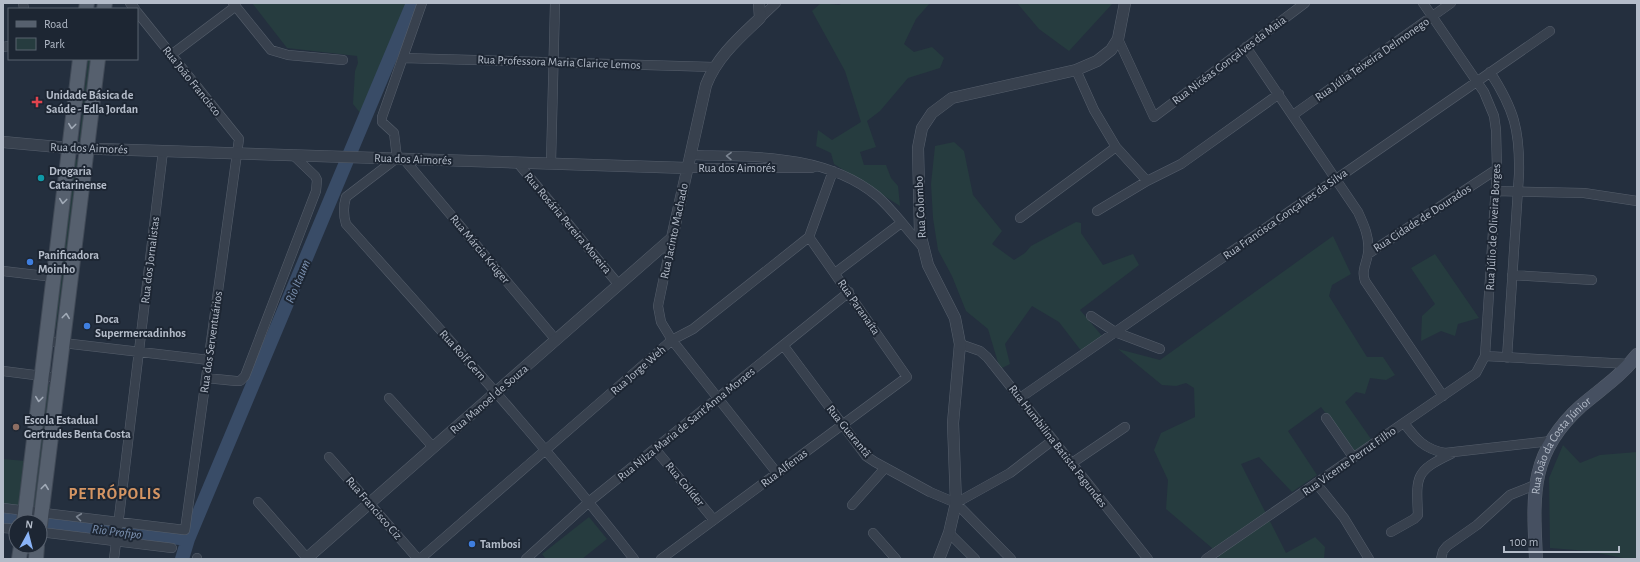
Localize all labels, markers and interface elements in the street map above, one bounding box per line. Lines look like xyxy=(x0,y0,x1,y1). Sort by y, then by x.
legend xyxy=(8,8,138,60)
street label: Rua Nicéas Gonçalves da Maia xyxy=(1170,13,1289,107)
street label: Rua Júlia Teixeira Delmonego xyxy=(1313,15,1431,103)
text: Road xyxy=(44,18,68,30)
text: Park xyxy=(44,38,65,50)
street label: Rua João Francisco xyxy=(160,44,224,118)
street label: Rua Professora Maria Clarice Lemos xyxy=(477,53,641,71)
place label: Unidade Básica de Saúde - Edla Jordan xyxy=(46,89,138,115)
marker: Unidade Básica de Saúde - Edla Jordan xyxy=(31,96,43,108)
one-way arrow xyxy=(68,122,77,129)
street label: Rua dos Aimorés xyxy=(50,141,128,155)
street label: Rua dos Aimorés xyxy=(374,152,452,166)
one-way arrow xyxy=(726,152,732,160)
street label: Rua dos Aimorés xyxy=(698,162,776,174)
street label: Rua Júlio de Oliveira Borges xyxy=(1484,163,1502,291)
place label: Drogaria Catarinense xyxy=(49,165,107,191)
street label: Rua Francisca Gonçalves da Silva xyxy=(1221,166,1350,262)
street label: Rua Rosária Pereira Moreira xyxy=(522,170,614,276)
marker: Drogaria Catarinense xyxy=(36,173,46,183)
street label: Rua Colombo xyxy=(912,175,928,238)
street label: Rua Jacinto Machado xyxy=(658,182,690,280)
street label: Rua Cidade de Dourados xyxy=(1371,182,1473,254)
one-way arrow xyxy=(59,197,68,204)
street label: Rua Márcia Krüger xyxy=(448,212,512,286)
street label: Rua dos Jornalistas xyxy=(139,216,161,304)
place label: Panificadora Moinho xyxy=(38,249,99,275)
marker: Panificadora Moinho xyxy=(25,257,35,267)
water label: Rio Itaum xyxy=(284,258,313,305)
street label: Rua Paranaíta xyxy=(836,277,883,337)
street label: Rua dos Serventuários xyxy=(198,290,224,394)
one-way arrow xyxy=(61,313,70,319)
place label: Doca Supermercadinhos xyxy=(95,313,186,339)
marker: Doca Supermercadinhos xyxy=(82,321,92,331)
street label: Rua Rolf Gern xyxy=(437,327,489,383)
street label: Rua Jorge Weh xyxy=(608,343,668,397)
street label: Rua Manoel de Souza xyxy=(448,362,531,436)
street label: Rua Nilza Maria de Sant'Anna Moraes xyxy=(615,365,757,483)
street label: Rua Humbilina Batista Fagundes xyxy=(1007,383,1109,509)
street label: Rua João da Costa Júnior xyxy=(1529,394,1593,495)
one-way arrow xyxy=(35,396,44,402)
street label: Rua Guarantã xyxy=(824,403,874,460)
place label: Escola Estadual Gertrudes Benta Costa xyxy=(24,414,131,440)
marker: Escola Estadual Gertrudes Benta Costa xyxy=(11,422,21,432)
street label: Rua Vicente Perrut Filho xyxy=(1300,424,1398,498)
street label: Rua Alfenas xyxy=(758,447,810,489)
street label: Rua Colíder xyxy=(663,460,707,508)
street label: Rua Francisco Ciz xyxy=(344,474,404,542)
one-way arrow xyxy=(40,483,49,490)
district label: PETRÓPOLIS xyxy=(68,484,162,502)
one-way arrow xyxy=(76,513,82,522)
north arrow xyxy=(8,514,48,554)
text: N xyxy=(25,519,34,530)
water label: Rio Profipo xyxy=(91,523,142,542)
scale bar xyxy=(1504,528,1619,554)
text: 100 m xyxy=(1510,536,1538,548)
place label: Tambosi xyxy=(480,538,521,550)
marker: Tambosi xyxy=(467,539,477,549)

